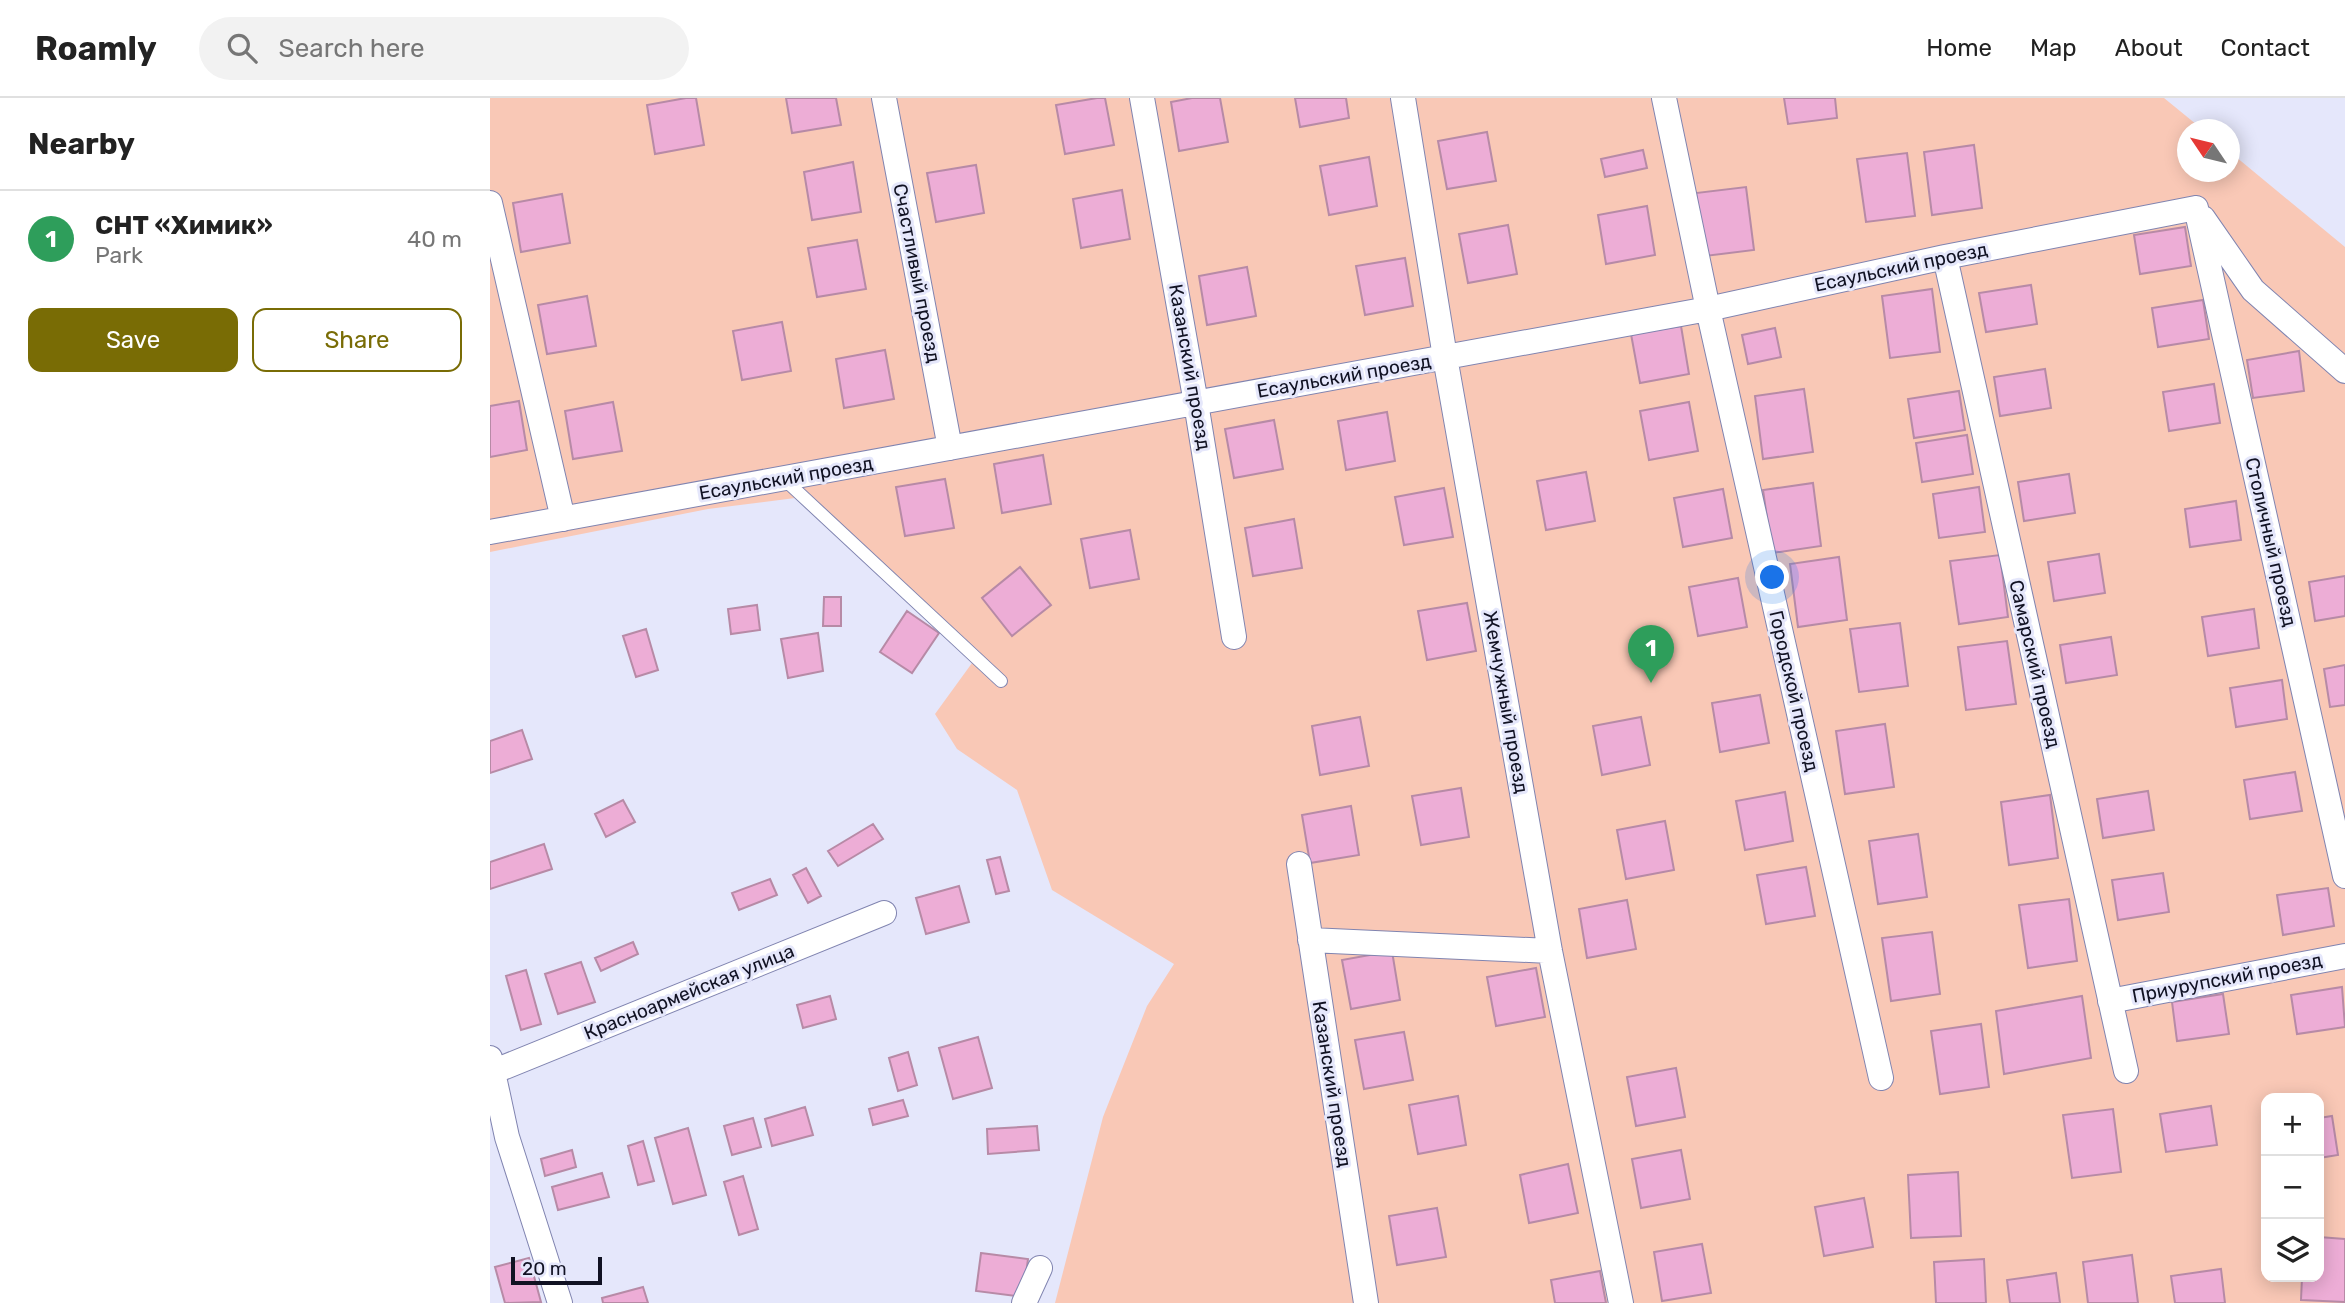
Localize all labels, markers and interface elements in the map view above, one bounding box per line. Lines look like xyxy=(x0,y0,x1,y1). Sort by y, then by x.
search box xyxy=(199,17,689,80)
text: Roamly xyxy=(35,29,157,68)
icon: search xyxy=(223,29,261,67)
text: Search here xyxy=(279,33,424,64)
text: Home xyxy=(1926,34,1992,62)
text: Map xyxy=(2030,34,2077,62)
text: About xyxy=(2115,34,2183,62)
text: Contact xyxy=(2221,34,2310,62)
north arrow xyxy=(2177,119,2240,182)
text: Nearby xyxy=(28,126,135,162)
street label: Счастливый проезд xyxy=(888,181,946,365)
text: СНТ «Химик» xyxy=(95,210,273,241)
text: 1 xyxy=(45,225,57,253)
text: 40 m xyxy=(407,225,462,253)
street label: Есаульский проезд xyxy=(1812,237,1990,297)
text: Park xyxy=(95,241,143,269)
street label: Казанский проезд xyxy=(1164,282,1216,452)
button: Save xyxy=(28,308,238,372)
button: Share xyxy=(252,308,462,372)
street label: Есаульский проезд xyxy=(1255,349,1433,403)
street label: Есаульский проезд xyxy=(697,451,875,505)
street label: Столичный проезд xyxy=(2240,455,2302,629)
your location xyxy=(1755,560,1789,594)
street label: Самарский проезд xyxy=(2004,578,2066,750)
street label: Городской проезд xyxy=(1764,608,1824,774)
street label: Жемчужный проезд xyxy=(1479,609,1533,795)
pin: 1 xyxy=(1628,625,1674,683)
street label: Красноармейская улица xyxy=(580,939,798,1045)
street label: Приурупский проезд xyxy=(2130,948,2324,1008)
street label: Казанский проезд xyxy=(1307,999,1357,1169)
map controls xyxy=(2261,1093,2324,1282)
button: + xyxy=(2261,1093,2324,1156)
button: − xyxy=(2261,1156,2324,1219)
button: layers xyxy=(2261,1219,2324,1282)
scale bar xyxy=(511,1254,602,1286)
text: 20 m xyxy=(522,1257,567,1280)

